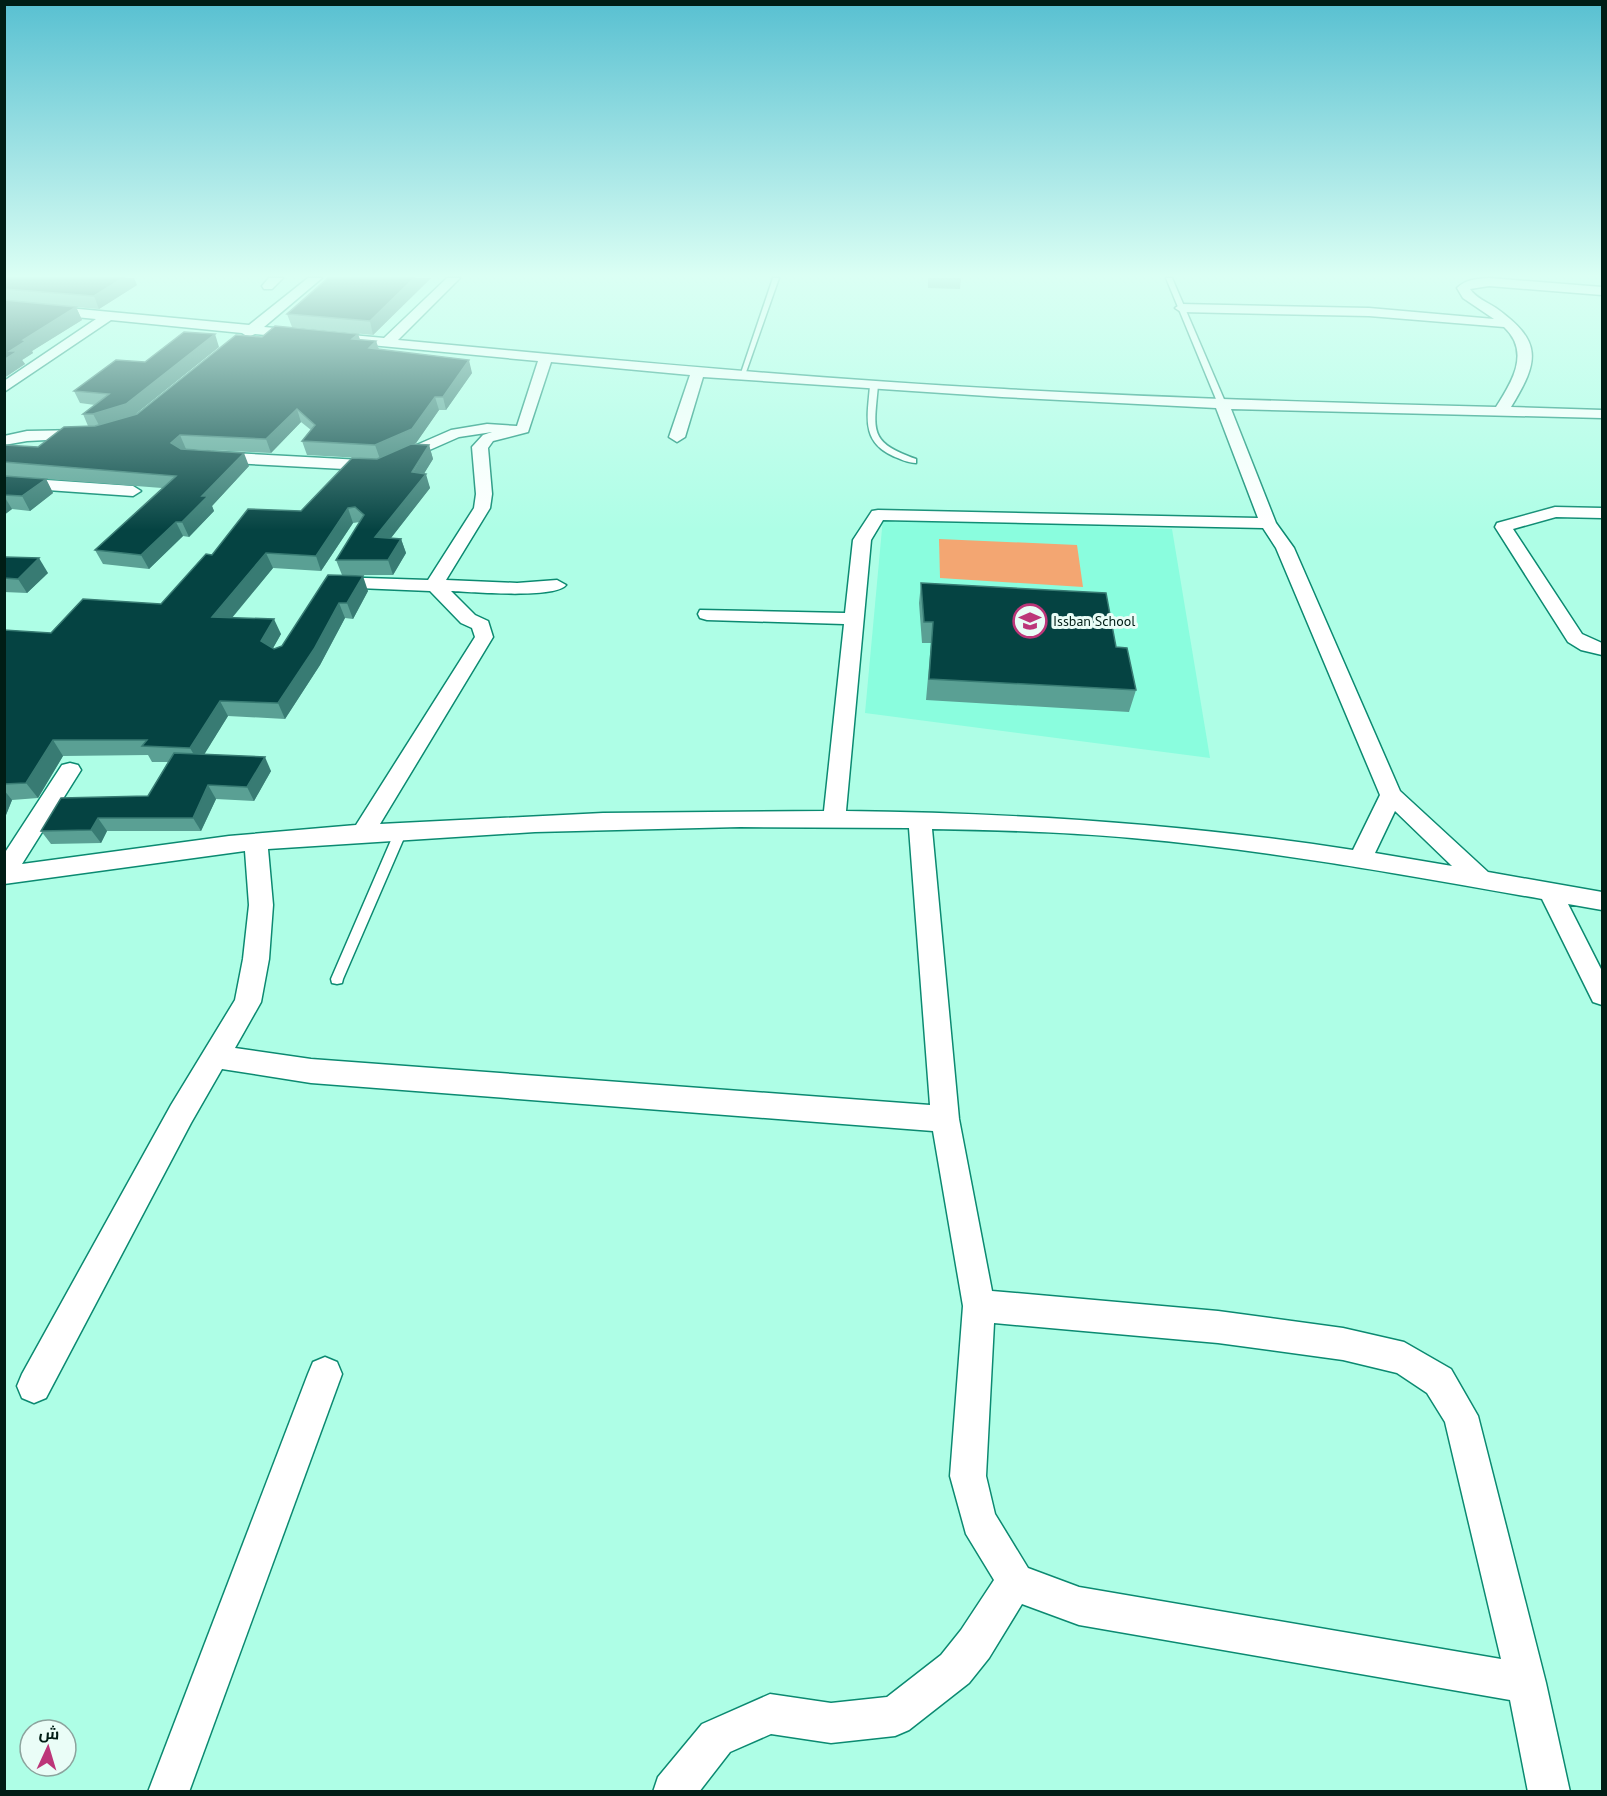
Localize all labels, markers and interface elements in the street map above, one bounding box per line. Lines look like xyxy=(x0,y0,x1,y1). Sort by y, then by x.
school or university icon: Issban School xyxy=(1012,603,1048,639)
place label: Issban School xyxy=(1053,612,1135,630)
north arrow xyxy=(18,1718,78,1778)
text: ش xyxy=(38,1722,60,1744)

